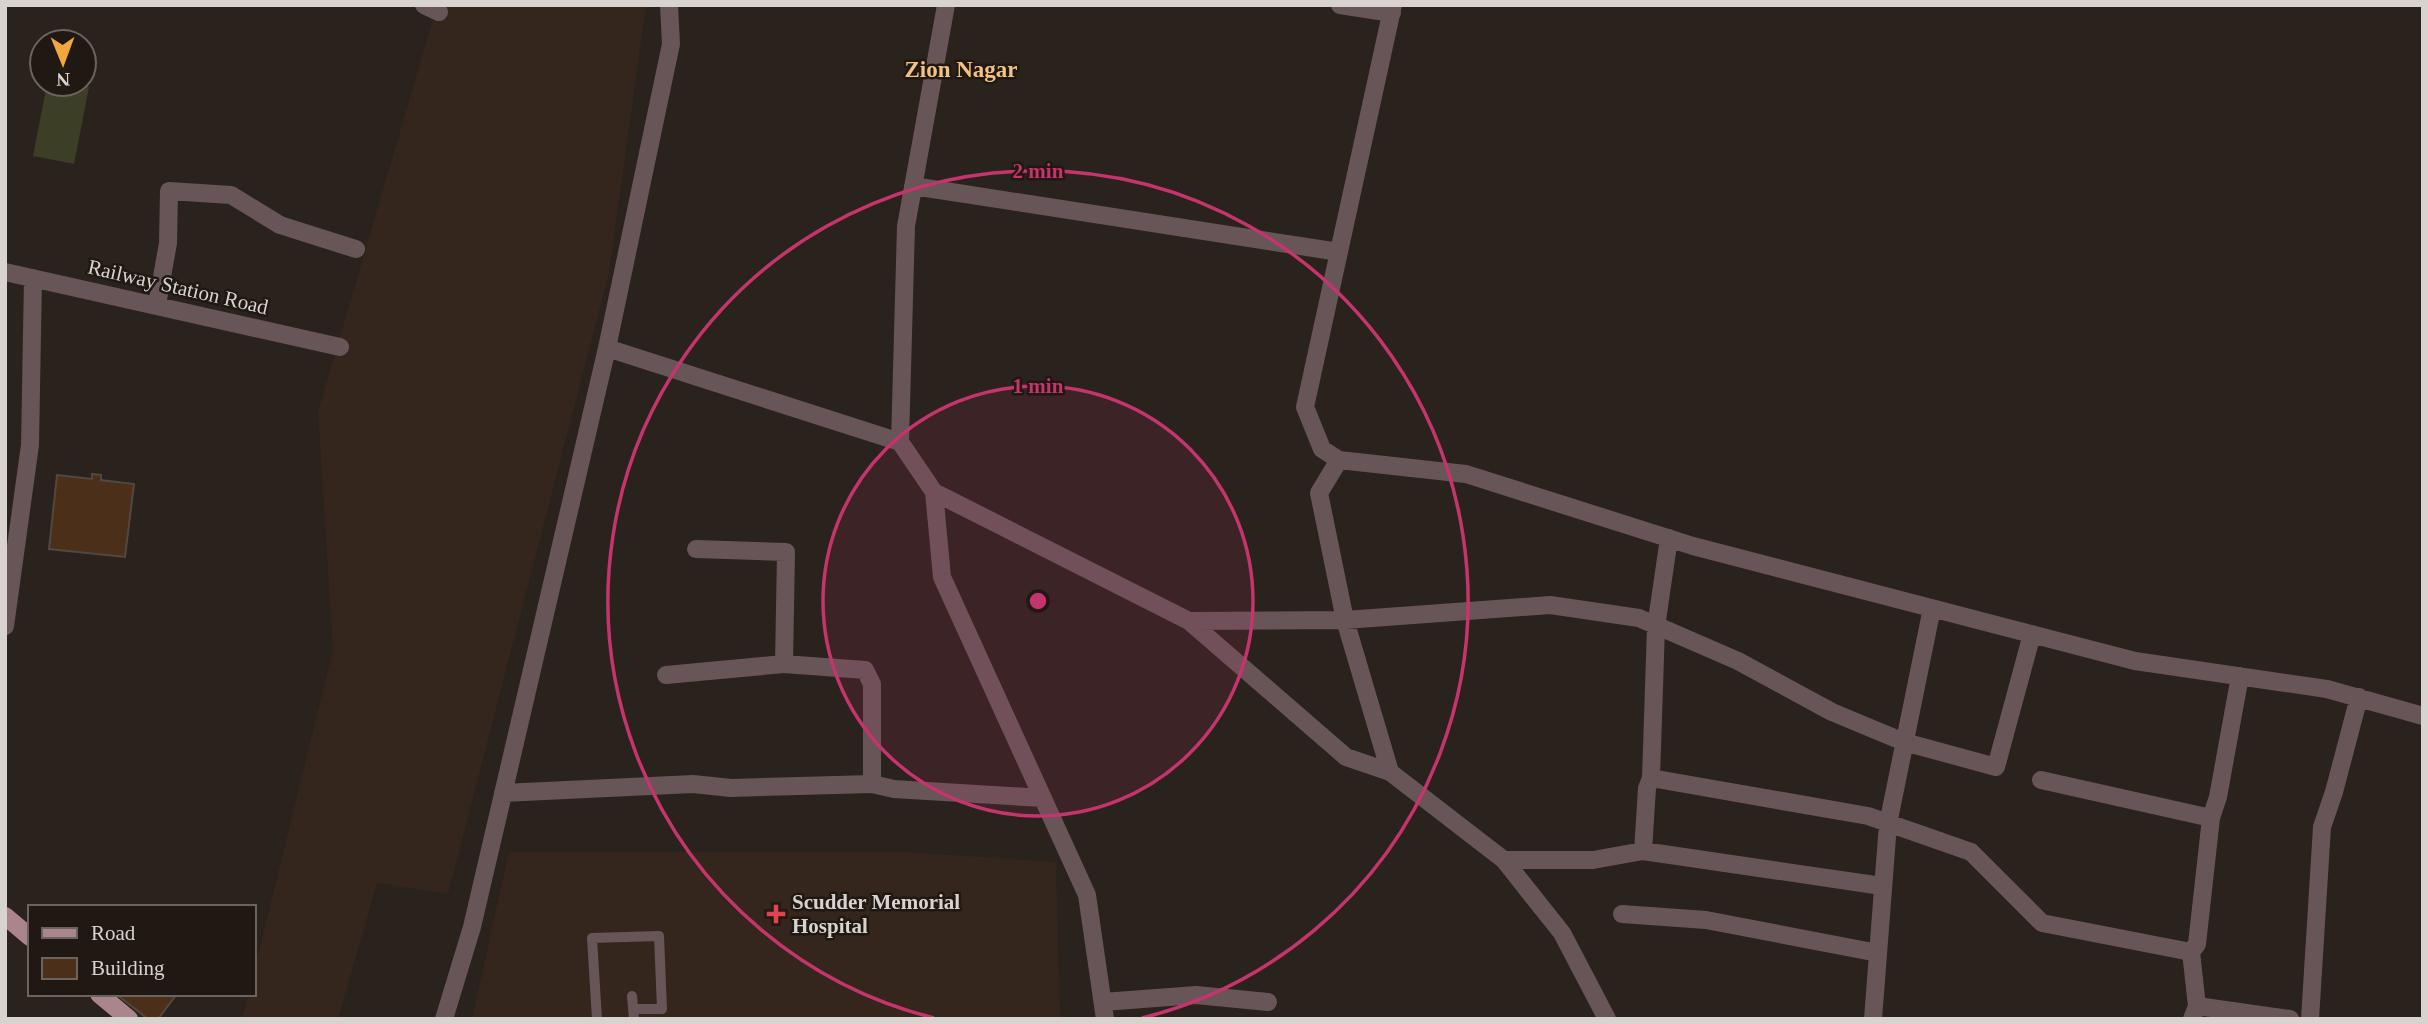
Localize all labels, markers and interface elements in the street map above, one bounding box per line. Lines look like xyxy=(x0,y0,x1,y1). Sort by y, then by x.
north arrow xyxy=(28,28,98,98)
district label: Zion Nagar xyxy=(904,57,1018,82)
text: N xyxy=(56,69,70,90)
text: 2 min xyxy=(1013,159,1064,183)
street label: Railway Station Road xyxy=(85,255,271,320)
text: 1 min xyxy=(1013,374,1064,398)
centre of rings xyxy=(1026,589,1050,613)
place label: Scudder Memorial Hospital xyxy=(792,890,960,938)
marker: Scudder Memorial Hospital xyxy=(766,904,786,924)
legend xyxy=(28,905,256,996)
text: Road xyxy=(91,921,136,945)
text: Building xyxy=(91,956,165,980)

